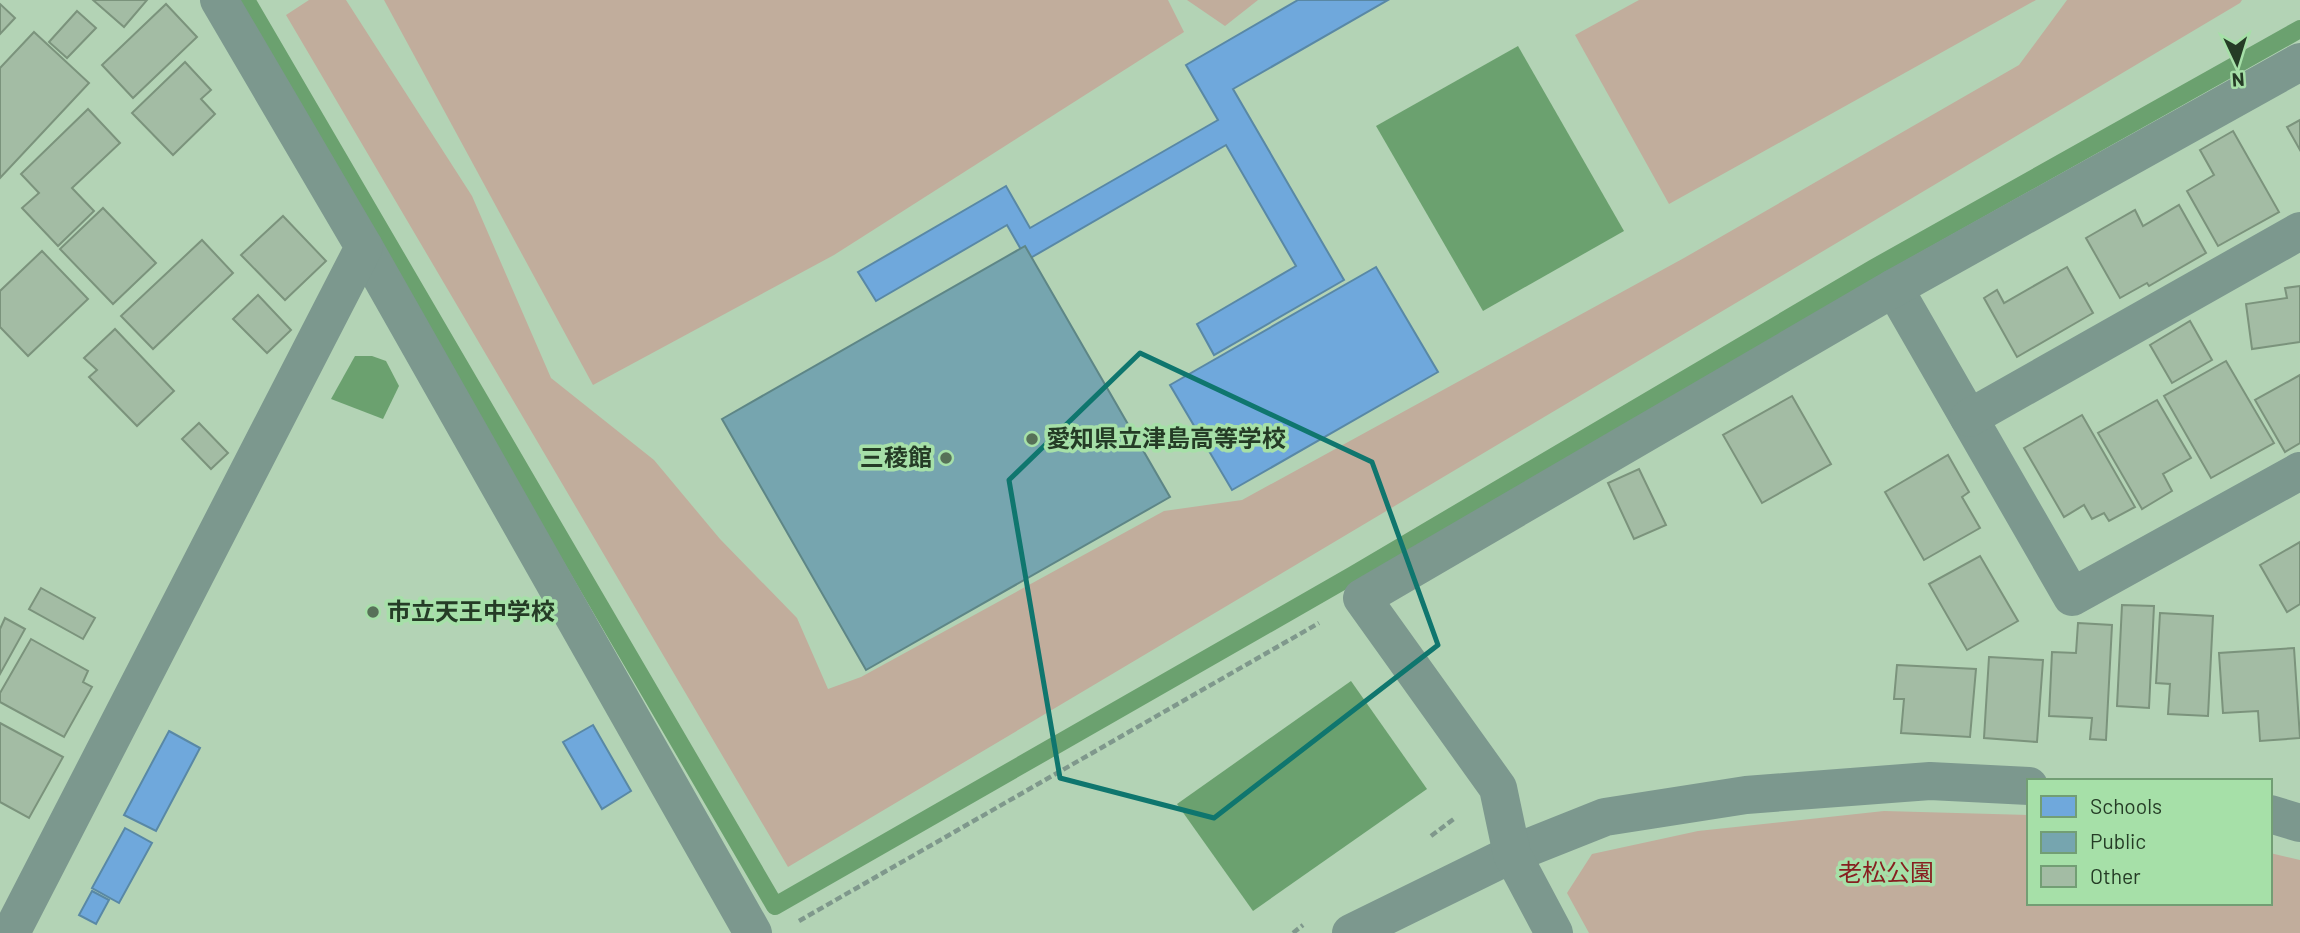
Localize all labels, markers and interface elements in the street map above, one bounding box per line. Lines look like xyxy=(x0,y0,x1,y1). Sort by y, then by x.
north arrow xyxy=(2202,28,2272,98)
text: N xyxy=(2231,69,2245,92)
place label: 愛知県立津島高等学校 xyxy=(1046,423,1286,452)
marker: 愛知県立津島高等学校 xyxy=(1024,431,1040,447)
place label: 三稜館 xyxy=(860,442,932,471)
marker: 三稜館 xyxy=(938,450,954,466)
place label: 市立天王中学校 xyxy=(387,596,555,625)
marker: 市立天王中学校 xyxy=(365,604,381,620)
legend xyxy=(2027,779,2272,905)
text: Schools xyxy=(2090,793,2162,818)
text: Public xyxy=(2090,828,2146,853)
park label: 老松公園 xyxy=(1838,857,1934,886)
text: Other xyxy=(2090,863,2141,888)

